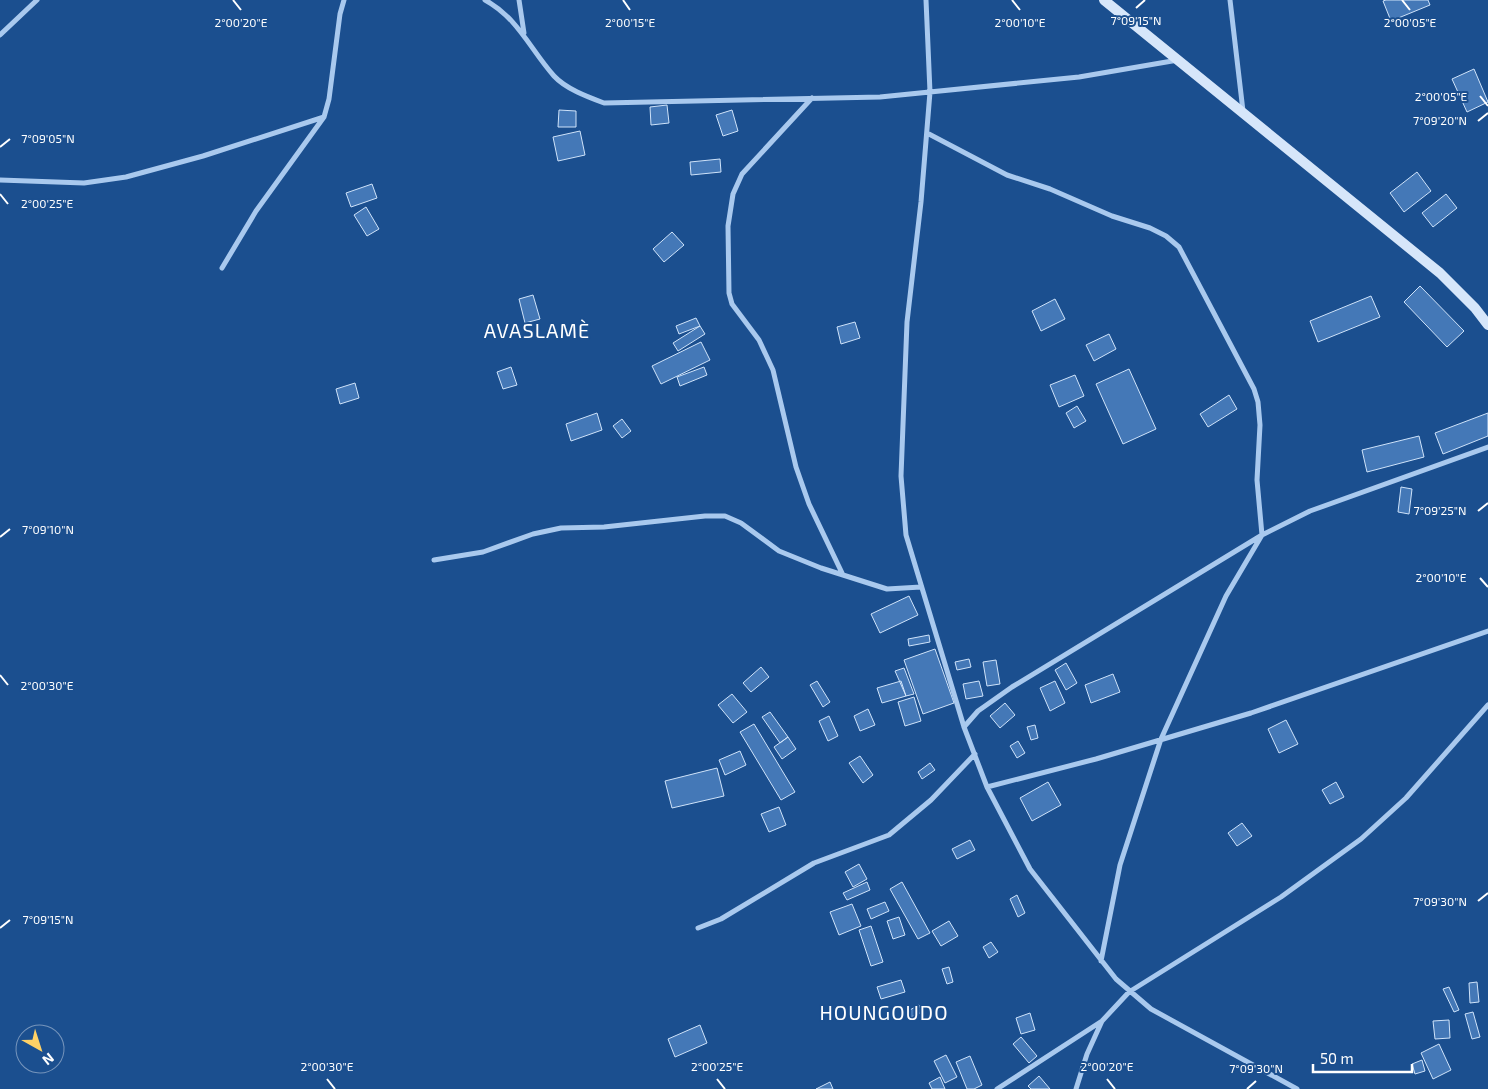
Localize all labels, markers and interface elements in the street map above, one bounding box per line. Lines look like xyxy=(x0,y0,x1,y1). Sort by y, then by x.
text: 7°09'15"N xyxy=(1110,13,1162,27)
text: 2°00'20"E xyxy=(214,15,268,29)
text: 2°00'15"E xyxy=(605,15,655,29)
text: 2°00'10"E xyxy=(994,15,1046,29)
text: 2°00'05"E xyxy=(1384,15,1437,29)
text: 2°00'05"E xyxy=(1415,89,1468,103)
text: 7°09'20"N xyxy=(1413,113,1467,127)
text: 7°09'05"N xyxy=(21,131,75,145)
text: 2°00'25"E xyxy=(21,196,73,210)
district label: AVASLAMÈ xyxy=(484,318,590,342)
text: 7°09'25"N xyxy=(1414,503,1466,517)
text: 7°09'10"N xyxy=(22,522,74,536)
text: 2°00'10"E xyxy=(1415,570,1467,584)
text: 2°00'30"E xyxy=(21,678,74,692)
text: 7°09'30"N xyxy=(1413,894,1467,908)
text: 7°09'15"N xyxy=(22,912,74,926)
district label: HOUNGOUDO xyxy=(819,1000,949,1024)
north arrow xyxy=(15,1024,65,1074)
scale bar xyxy=(1313,1042,1412,1074)
text: 50 m xyxy=(1320,1049,1354,1067)
text: N xyxy=(39,1050,58,1069)
text: 2°00'30"E xyxy=(301,1059,354,1073)
text: 2°00'25"E xyxy=(691,1059,743,1073)
text: 2°00'20"E xyxy=(1080,1059,1134,1073)
text: 7°09'30"N xyxy=(1229,1061,1283,1075)

